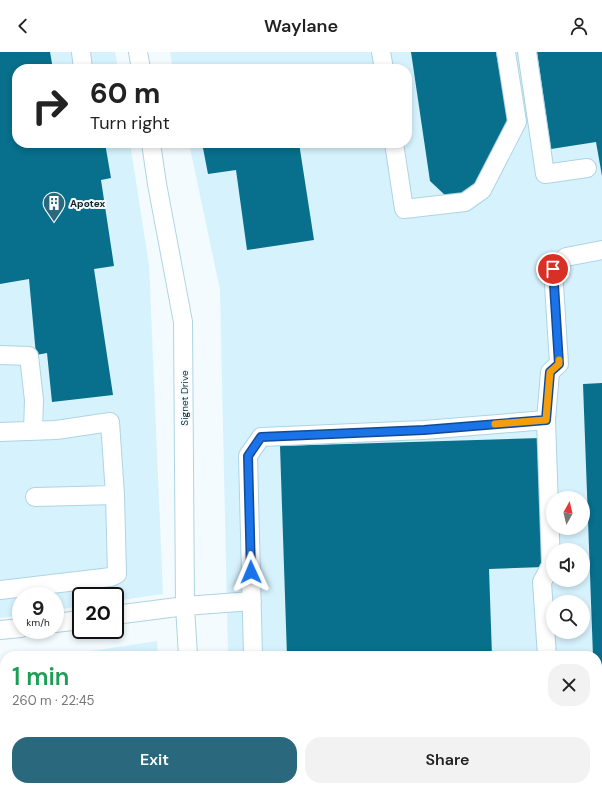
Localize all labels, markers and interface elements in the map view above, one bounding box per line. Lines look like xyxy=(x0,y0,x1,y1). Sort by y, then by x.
text: Waylane xyxy=(264,14,338,38)
icon: back xyxy=(12,15,34,37)
icon: person xyxy=(568,15,590,37)
text: 60 m xyxy=(90,75,160,112)
icon: right xyxy=(24,80,76,132)
text: Turn right xyxy=(90,111,170,135)
building icon: Apotex xyxy=(41,190,67,223)
place label: Apotex xyxy=(70,197,105,210)
pin xyxy=(536,252,570,286)
icon: arrive xyxy=(542,258,564,280)
street label: Signet Drive xyxy=(178,370,191,426)
north arrow xyxy=(546,491,590,535)
map controls xyxy=(546,491,590,639)
button: sound xyxy=(546,543,590,587)
position arrow xyxy=(230,551,272,593)
speed limit sign: 20 xyxy=(72,587,124,639)
text: 9 xyxy=(32,595,44,621)
button: search xyxy=(546,595,590,639)
text: km/h xyxy=(26,616,50,629)
text: 1 min xyxy=(12,661,69,692)
button: close xyxy=(548,664,590,706)
text: 260 m · 22:45 xyxy=(12,692,95,709)
button: Exit xyxy=(12,737,297,783)
button: Share xyxy=(305,737,590,783)

